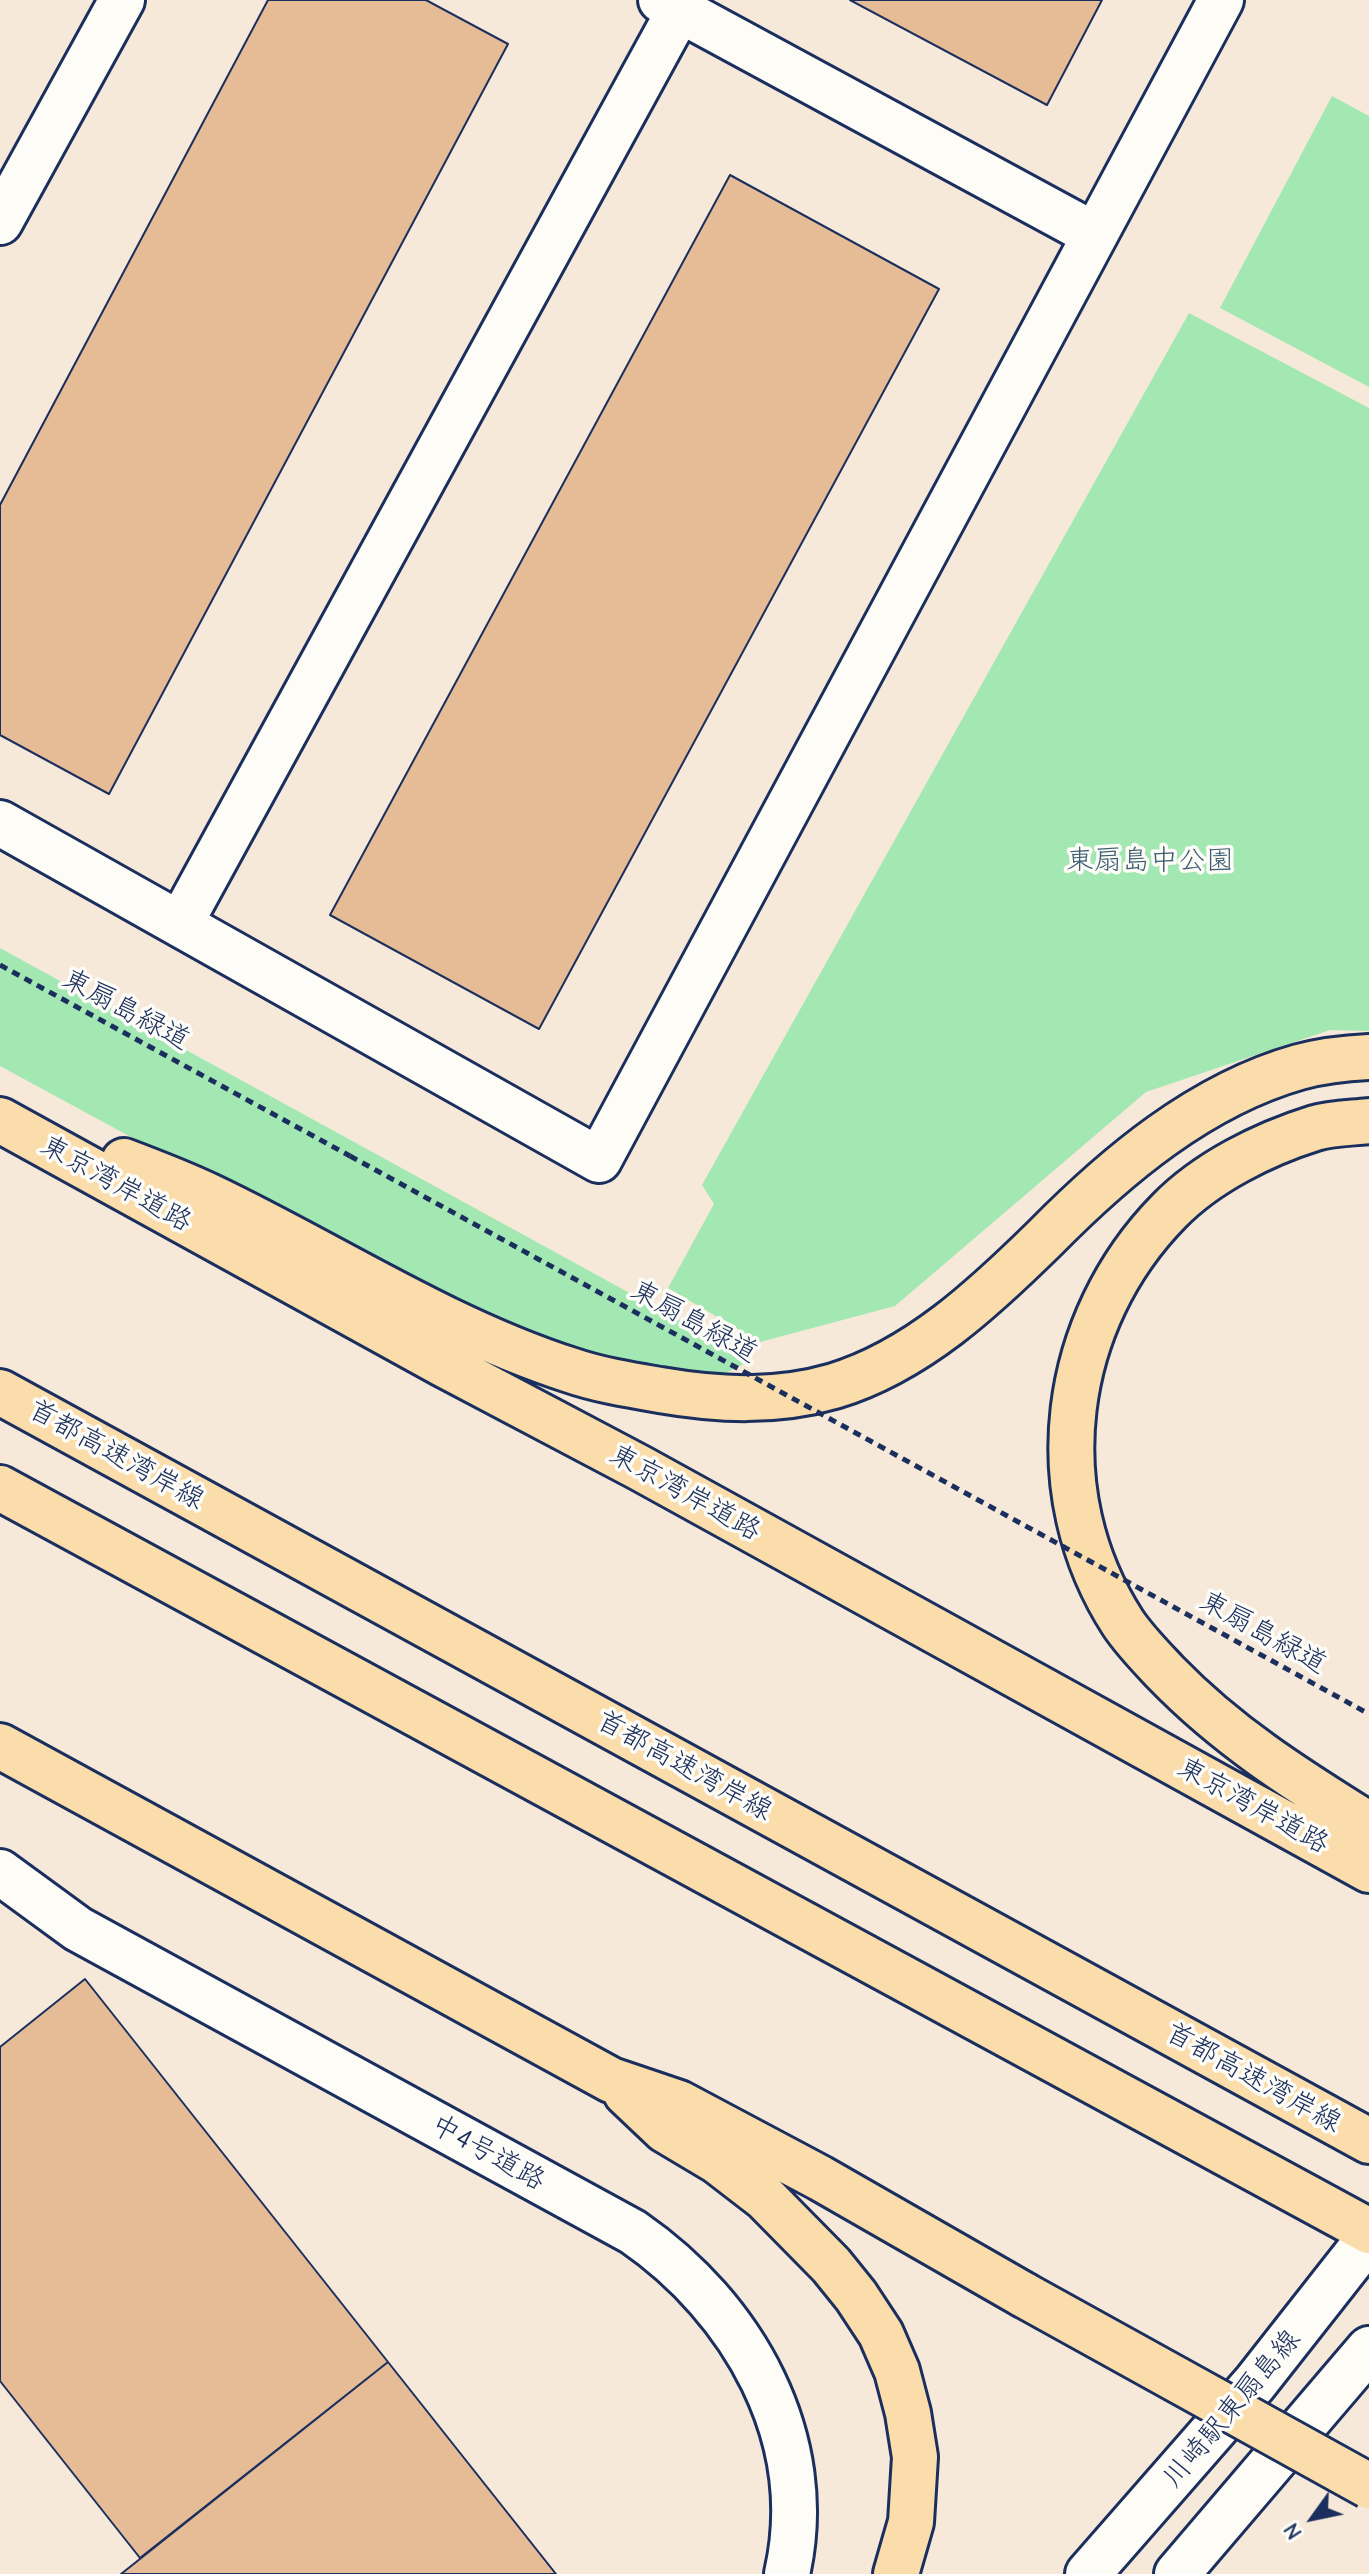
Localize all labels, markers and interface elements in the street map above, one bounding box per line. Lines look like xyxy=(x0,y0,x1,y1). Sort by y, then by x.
park label: 東扇島中公園 xyxy=(1066,844,1234,878)
street label: 東扇島緑道 xyxy=(56,962,196,1058)
street label: 東京湾岸道路 xyxy=(34,1129,198,1239)
street label: 東扇島緑道 xyxy=(625,1273,763,1371)
street label: 首都高速湾岸線 xyxy=(22,1393,210,1517)
street label: 東京湾岸道路 xyxy=(603,1438,767,1548)
street label: 東扇島緑道 xyxy=(1194,1584,1332,1682)
street label: 首都高速湾岸線 xyxy=(590,1704,778,1828)
street label: 東京湾岸道路 xyxy=(1171,1751,1335,1861)
street label: 首都高速湾岸線 xyxy=(1159,2016,1347,2140)
street label: 中4号道路 xyxy=(425,2108,551,2198)
street label: 川崎駅東扇島線 xyxy=(1156,2323,1308,2495)
north arrow xyxy=(1273,2478,1353,2558)
text: N xyxy=(1278,2518,1308,2544)

